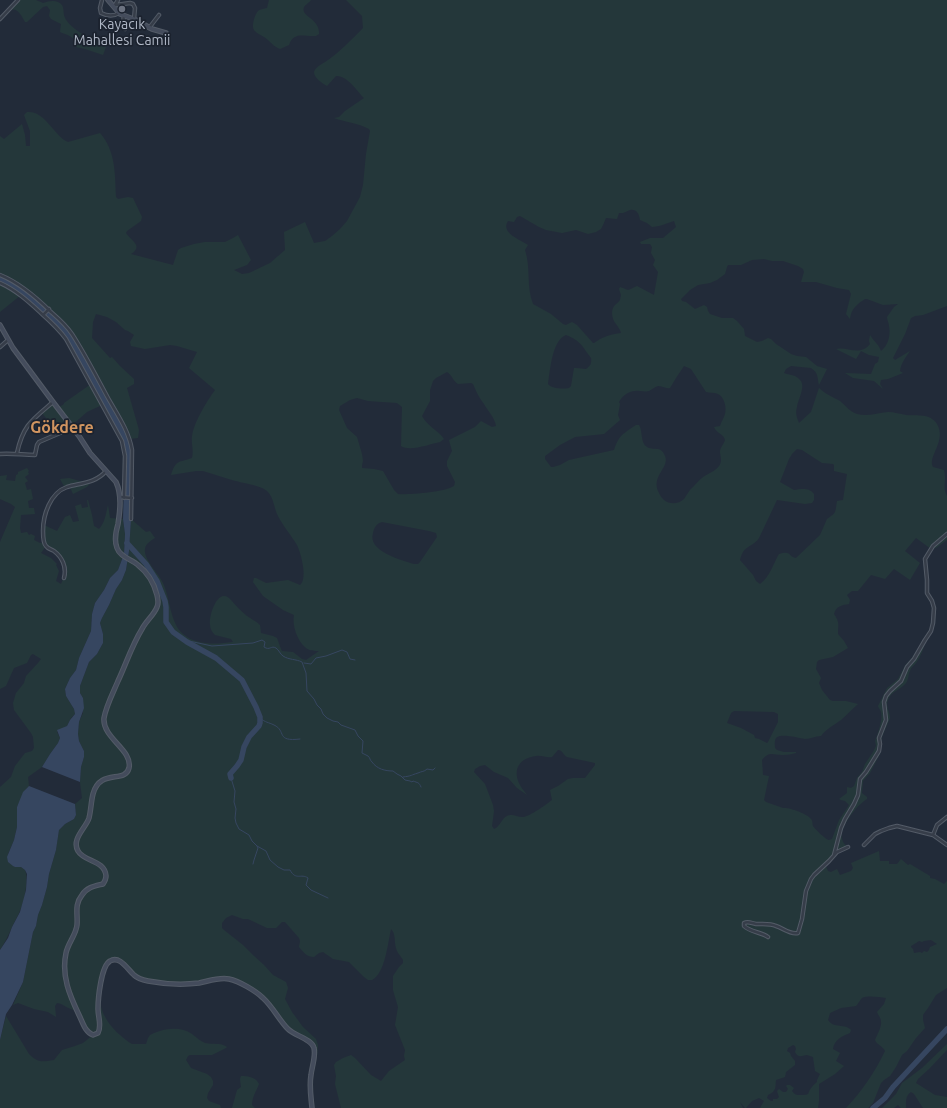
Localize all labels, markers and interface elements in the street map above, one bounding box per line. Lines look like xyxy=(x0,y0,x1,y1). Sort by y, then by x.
marker: Kayacık Mahallesi Camii xyxy=(117,4,127,14)
place label: Kayacık Mahallesi Camii xyxy=(74,16,170,48)
district label: Gökdere xyxy=(30,418,94,438)

